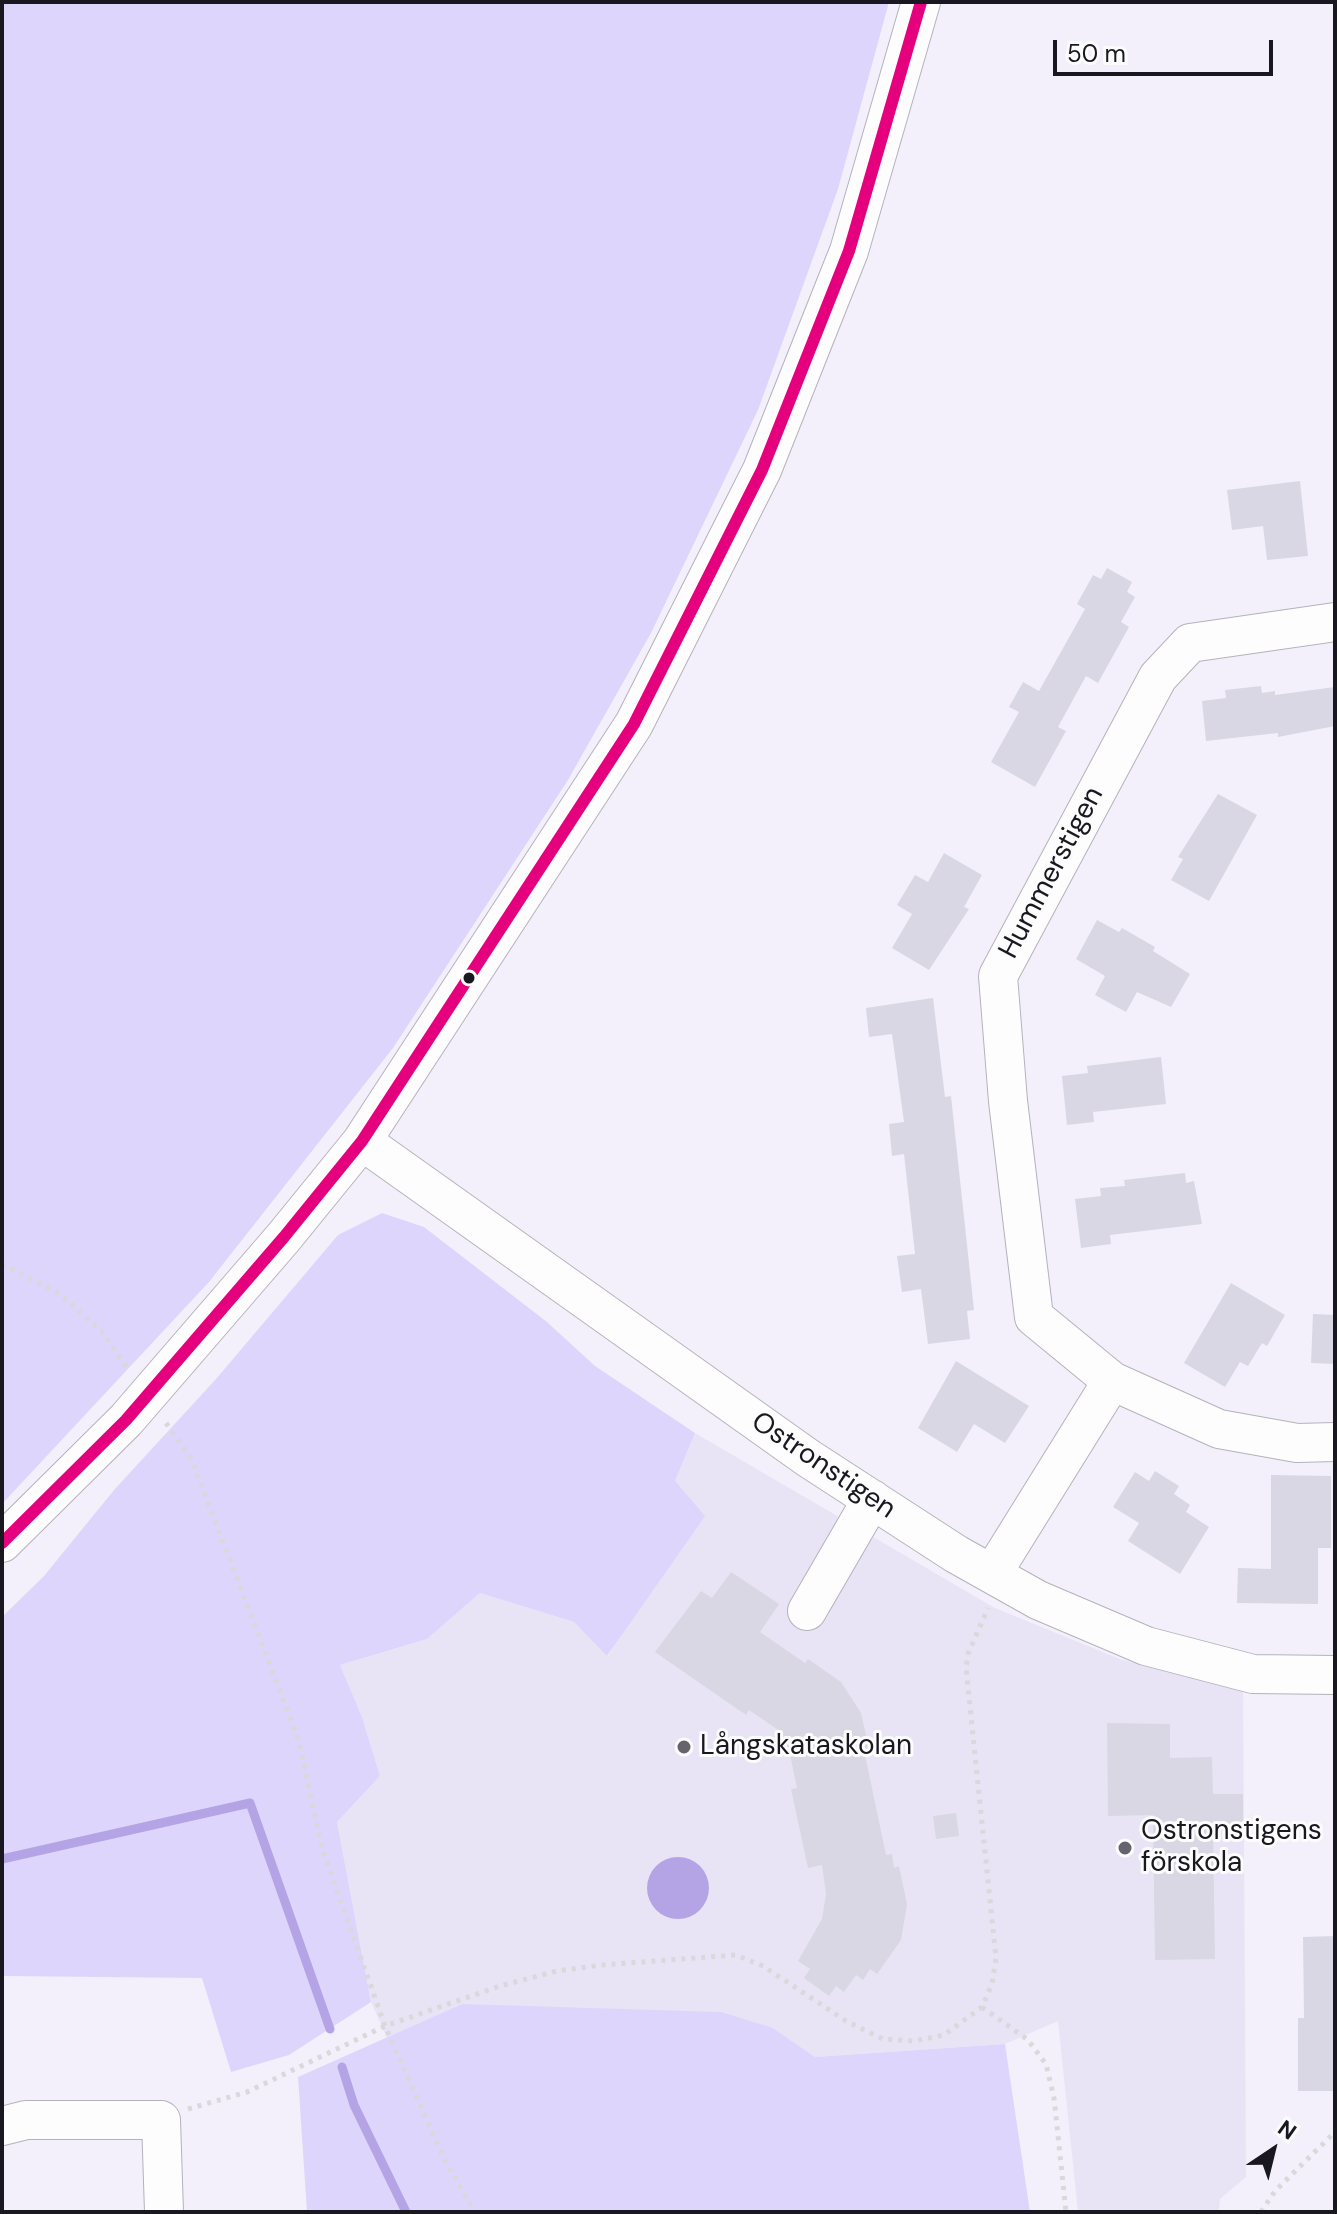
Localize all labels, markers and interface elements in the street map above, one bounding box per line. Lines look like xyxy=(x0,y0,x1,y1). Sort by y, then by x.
scale bar xyxy=(1057,24,1277,74)
text: 50 m xyxy=(1067,38,1126,69)
street label: Hummerstigen xyxy=(993,781,1111,965)
unlabelled marker xyxy=(461,970,477,986)
street label: Ostronstigen xyxy=(744,1405,902,1527)
place label: Långskataskolan xyxy=(700,1730,912,1764)
marker: Långskataskolan xyxy=(675,1738,693,1756)
place label: Ostronstigens förskola xyxy=(1141,1815,1322,1881)
marker: Ostronstigens förskola xyxy=(1116,1839,1134,1857)
north arrow xyxy=(1233,2110,1313,2190)
text: N xyxy=(1272,2113,1302,2146)

